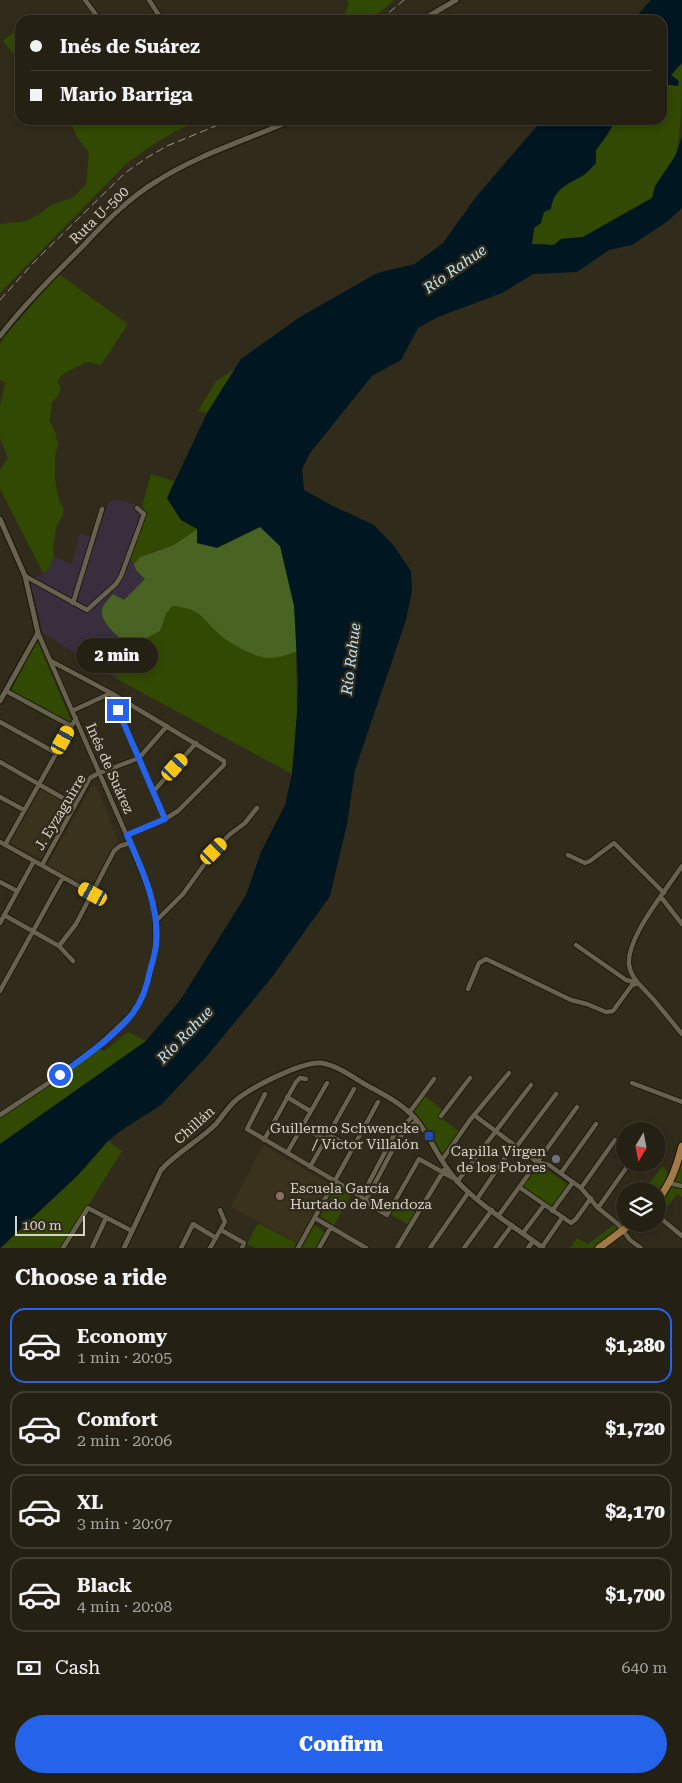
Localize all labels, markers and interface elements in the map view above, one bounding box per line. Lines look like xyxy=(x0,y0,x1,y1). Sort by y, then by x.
text: Inés de Suárez xyxy=(60,35,200,58)
text: Mario Barriga xyxy=(60,83,193,106)
street label: Ruta U-500 xyxy=(66,183,132,247)
water label: Río Rahue xyxy=(419,241,490,298)
water label: Río Rahue xyxy=(338,622,364,697)
callout: 2 min xyxy=(77,638,159,672)
text: 2 min xyxy=(95,646,139,665)
route end xyxy=(107,699,129,721)
street label: Inés de Suárez xyxy=(83,720,137,816)
car xyxy=(49,723,76,757)
car xyxy=(159,751,190,783)
street label: J. Eyzaguirre xyxy=(31,771,89,853)
car xyxy=(198,835,229,867)
car xyxy=(76,880,109,908)
water label: Río Rahue xyxy=(153,1002,217,1068)
route start xyxy=(49,1064,71,1086)
street label: Chillán xyxy=(171,1103,217,1147)
place label: Guillermo Schwencke / Víctor Villalón xyxy=(270,1120,419,1152)
north arrow xyxy=(616,1122,666,1172)
map controls xyxy=(616,1122,666,1232)
marker: Guillermo Schwencke / Víctor Villalón xyxy=(423,1130,435,1142)
place label: Capilla Virgen de los Pobres xyxy=(451,1143,546,1175)
marker: Capilla Virgen de los Pobres xyxy=(550,1153,562,1165)
place label: Escuela García Hurtado de Mendoza xyxy=(290,1180,432,1212)
button: layers xyxy=(616,1182,666,1232)
marker: Escuela García Hurtado de Mendoza xyxy=(274,1190,286,1202)
scale bar xyxy=(15,1213,85,1236)
text: 100 m xyxy=(22,1217,62,1233)
text: Choose a ride xyxy=(15,1265,167,1290)
icon: car xyxy=(17,1323,62,1368)
text: Economy xyxy=(77,1325,167,1348)
text: $1,280 xyxy=(605,1334,665,1357)
text: 1 min · 20:05 xyxy=(77,1348,172,1367)
icon: car xyxy=(17,1406,62,1451)
text: Comfort xyxy=(77,1408,158,1431)
text: $1,720 xyxy=(605,1417,665,1440)
text: 2 min · 20:06 xyxy=(77,1431,172,1450)
icon: car xyxy=(17,1489,62,1534)
text: XL xyxy=(77,1491,103,1514)
text: $2,170 xyxy=(605,1500,665,1523)
text: 3 min · 20:07 xyxy=(77,1514,172,1533)
icon: car xyxy=(17,1572,62,1617)
text: Black xyxy=(77,1574,132,1597)
text: $1,700 xyxy=(605,1583,665,1606)
text: 4 min · 20:08 xyxy=(77,1597,172,1616)
icon: cash xyxy=(15,1654,43,1682)
text: Cash xyxy=(55,1656,100,1679)
text: 640 m xyxy=(621,1658,667,1677)
button: Confirm xyxy=(15,1715,667,1773)

